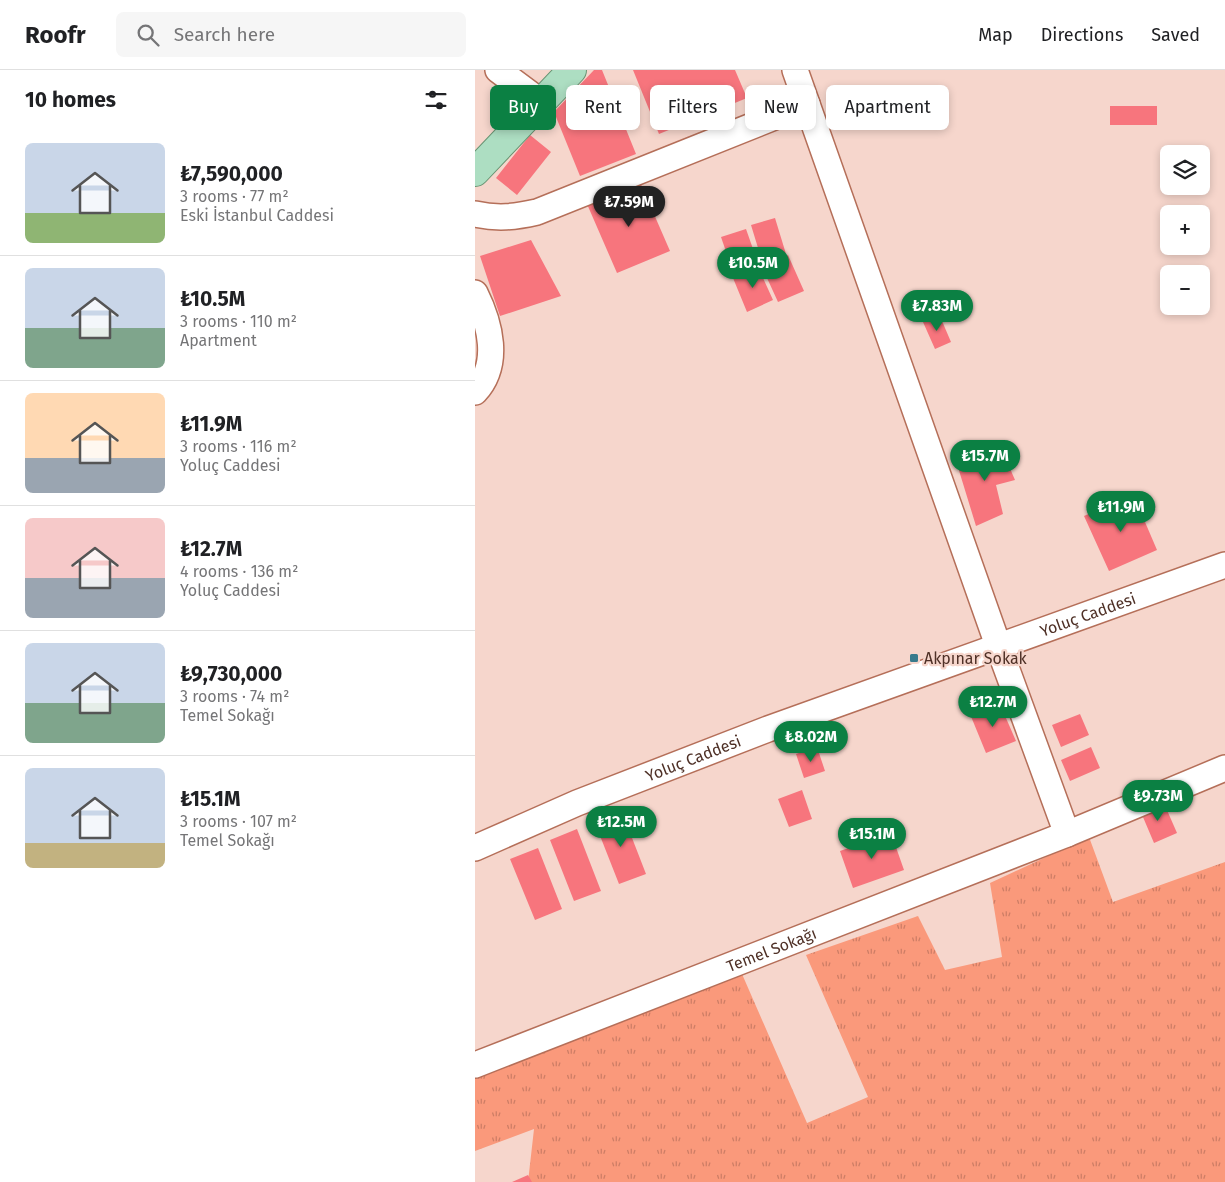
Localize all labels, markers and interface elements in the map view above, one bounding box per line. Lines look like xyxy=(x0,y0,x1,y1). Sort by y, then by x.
search box xyxy=(116,12,466,57)
text: Roofr xyxy=(25,21,86,49)
icon: search xyxy=(134,21,162,49)
text: Search here xyxy=(174,23,275,46)
text: Map xyxy=(978,24,1013,46)
text: Directions xyxy=(1041,24,1123,46)
text: Saved xyxy=(1151,24,1200,46)
chip: Buy xyxy=(490,85,556,130)
chip: Rent xyxy=(566,85,640,130)
chip: Filters xyxy=(650,85,735,130)
chip: New xyxy=(745,85,816,130)
chip: Apartment xyxy=(826,85,949,130)
icon: filters xyxy=(422,86,450,114)
text: 10 homes xyxy=(25,87,116,113)
map controls xyxy=(1160,145,1210,315)
button: layers xyxy=(1160,145,1210,195)
text: ₺7,590,000 xyxy=(180,161,283,187)
icon: home xyxy=(65,163,125,223)
pin: ₺7.59M xyxy=(588,186,670,228)
text: 3 rooms · 77 m² xyxy=(180,187,289,206)
text: ₺7.59M xyxy=(604,192,654,211)
button: + xyxy=(1160,205,1210,255)
text: Eski İstanbul Caddesi xyxy=(180,206,334,225)
pin: ₺10.5M xyxy=(712,246,794,289)
text: ₺10.5M xyxy=(728,253,778,272)
button: − xyxy=(1160,265,1210,315)
text: ₺10.5M xyxy=(180,286,245,312)
icon: home xyxy=(65,288,125,348)
pin: ₺7.83M xyxy=(896,290,978,332)
text: ₺7.83M xyxy=(912,296,962,315)
text: 3 rooms · 110 m² xyxy=(180,312,297,331)
text: Apartment xyxy=(180,331,257,350)
text: ₺11.9M xyxy=(180,411,242,437)
icon: home xyxy=(65,413,125,473)
text: 3 rooms · 116 m² xyxy=(180,437,297,456)
pin: ₺15.7M xyxy=(944,440,1026,482)
text: ₺15.7M xyxy=(961,446,1009,465)
text: Yoluç Caddesi xyxy=(180,456,280,475)
pin: ₺11.9M xyxy=(1080,490,1162,533)
text: ₺11.9M xyxy=(1097,497,1145,516)
text: ₺12.7M xyxy=(180,536,242,562)
icon: home xyxy=(65,538,125,598)
text: 4 rooms · 136 m² xyxy=(180,562,298,581)
text: Yoluç Caddesi xyxy=(180,581,280,600)
street label: Yoluç Caddesi xyxy=(1037,589,1138,641)
place label: Akpınar Sokak xyxy=(924,649,1028,668)
marker: Akpınar Sokak xyxy=(908,652,920,664)
text: ₺9,730,000 xyxy=(180,661,282,687)
icon: home xyxy=(65,663,125,723)
pin: ₺12.7M xyxy=(952,686,1034,728)
text: 3 rooms · 74 m² xyxy=(180,687,289,706)
text: ₺12.7M xyxy=(969,692,1017,711)
text: Temel Sokağı xyxy=(180,706,275,725)
pin: ₺8.02M xyxy=(770,720,852,763)
text: ₺8.02M xyxy=(785,727,837,746)
street label: Yoluç Caddesi xyxy=(643,731,744,786)
pin: ₺9.73M xyxy=(1117,780,1199,822)
text: ₺15.1M xyxy=(180,786,240,812)
text: ₺9.73M xyxy=(1133,786,1183,805)
icon: home xyxy=(65,788,125,848)
pin: ₺12.5M xyxy=(580,806,662,848)
text: 3 rooms · 107 m² xyxy=(180,812,297,831)
text: ₺12.5M xyxy=(597,812,645,831)
pin: ₺15.1M xyxy=(831,818,913,860)
text: ₺15.1M xyxy=(849,824,895,843)
text: Temel Sokağı xyxy=(180,831,275,850)
street label: Temel Sokağı xyxy=(724,924,819,976)

